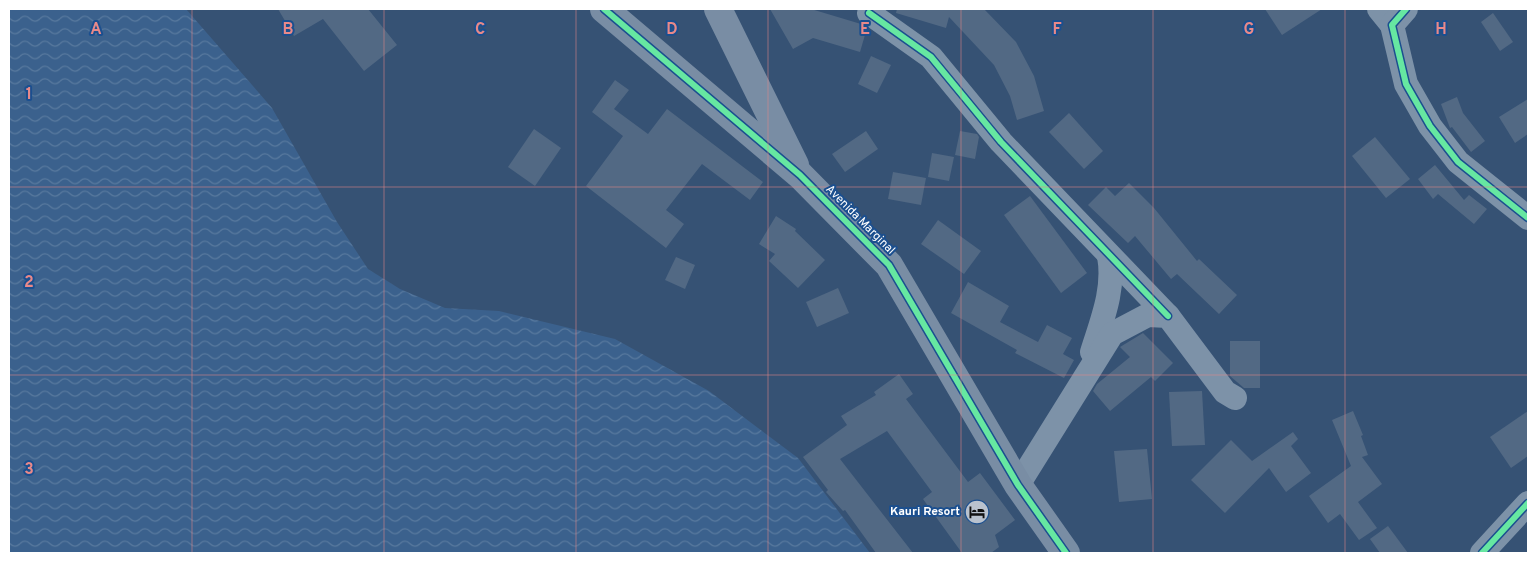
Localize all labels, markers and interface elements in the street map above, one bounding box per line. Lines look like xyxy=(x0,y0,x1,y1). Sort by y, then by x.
text: A xyxy=(90,20,102,40)
text: B xyxy=(282,20,294,40)
text: C xyxy=(475,20,485,40)
text: D xyxy=(666,20,678,40)
text: E xyxy=(860,20,870,40)
text: F xyxy=(1052,20,1062,40)
text: G xyxy=(1244,20,1254,40)
text: H xyxy=(1435,20,1447,40)
text: 1 xyxy=(26,85,32,105)
street label: Avenida Marginal xyxy=(822,182,898,258)
text: 2 xyxy=(24,273,34,293)
text: 3 xyxy=(24,460,34,480)
hotel icon: Kauri Resort xyxy=(964,499,990,525)
place label: Kauri Resort xyxy=(890,504,960,520)

